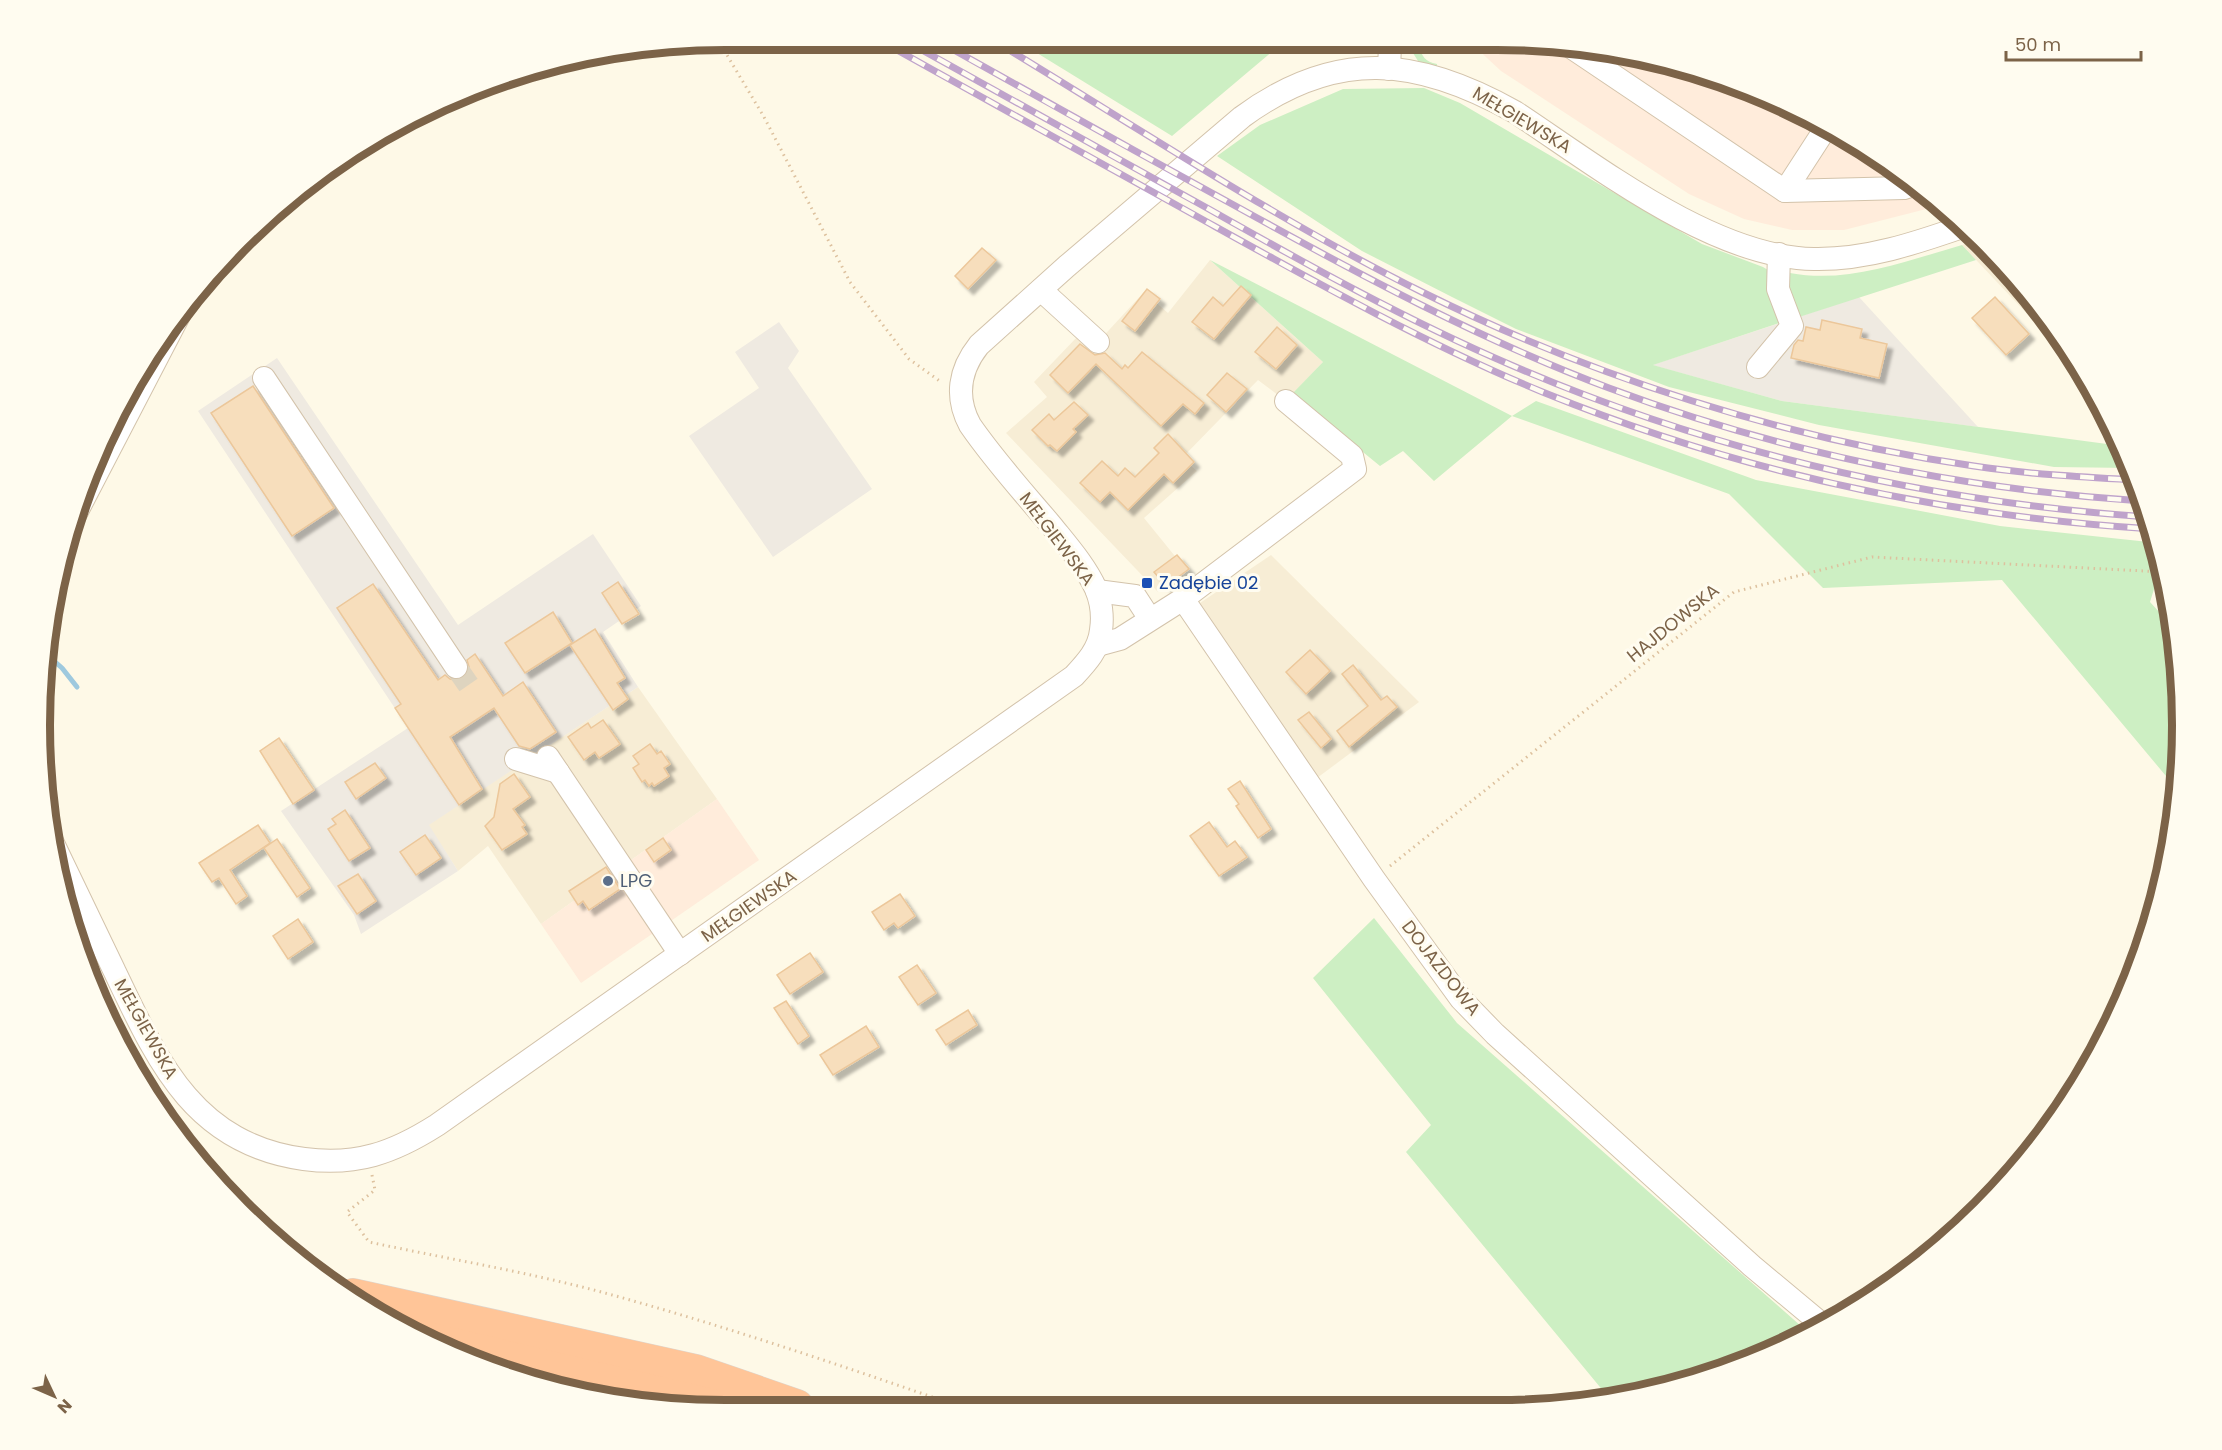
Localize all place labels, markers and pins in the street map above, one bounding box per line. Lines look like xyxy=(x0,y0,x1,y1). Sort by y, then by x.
place label: Zadębie 02 xyxy=(1159,570,1258,595)
marker: Zadębie 02 xyxy=(1140,576,1154,590)
place label: LPG xyxy=(620,868,652,893)
marker: LPG xyxy=(601,874,615,888)

